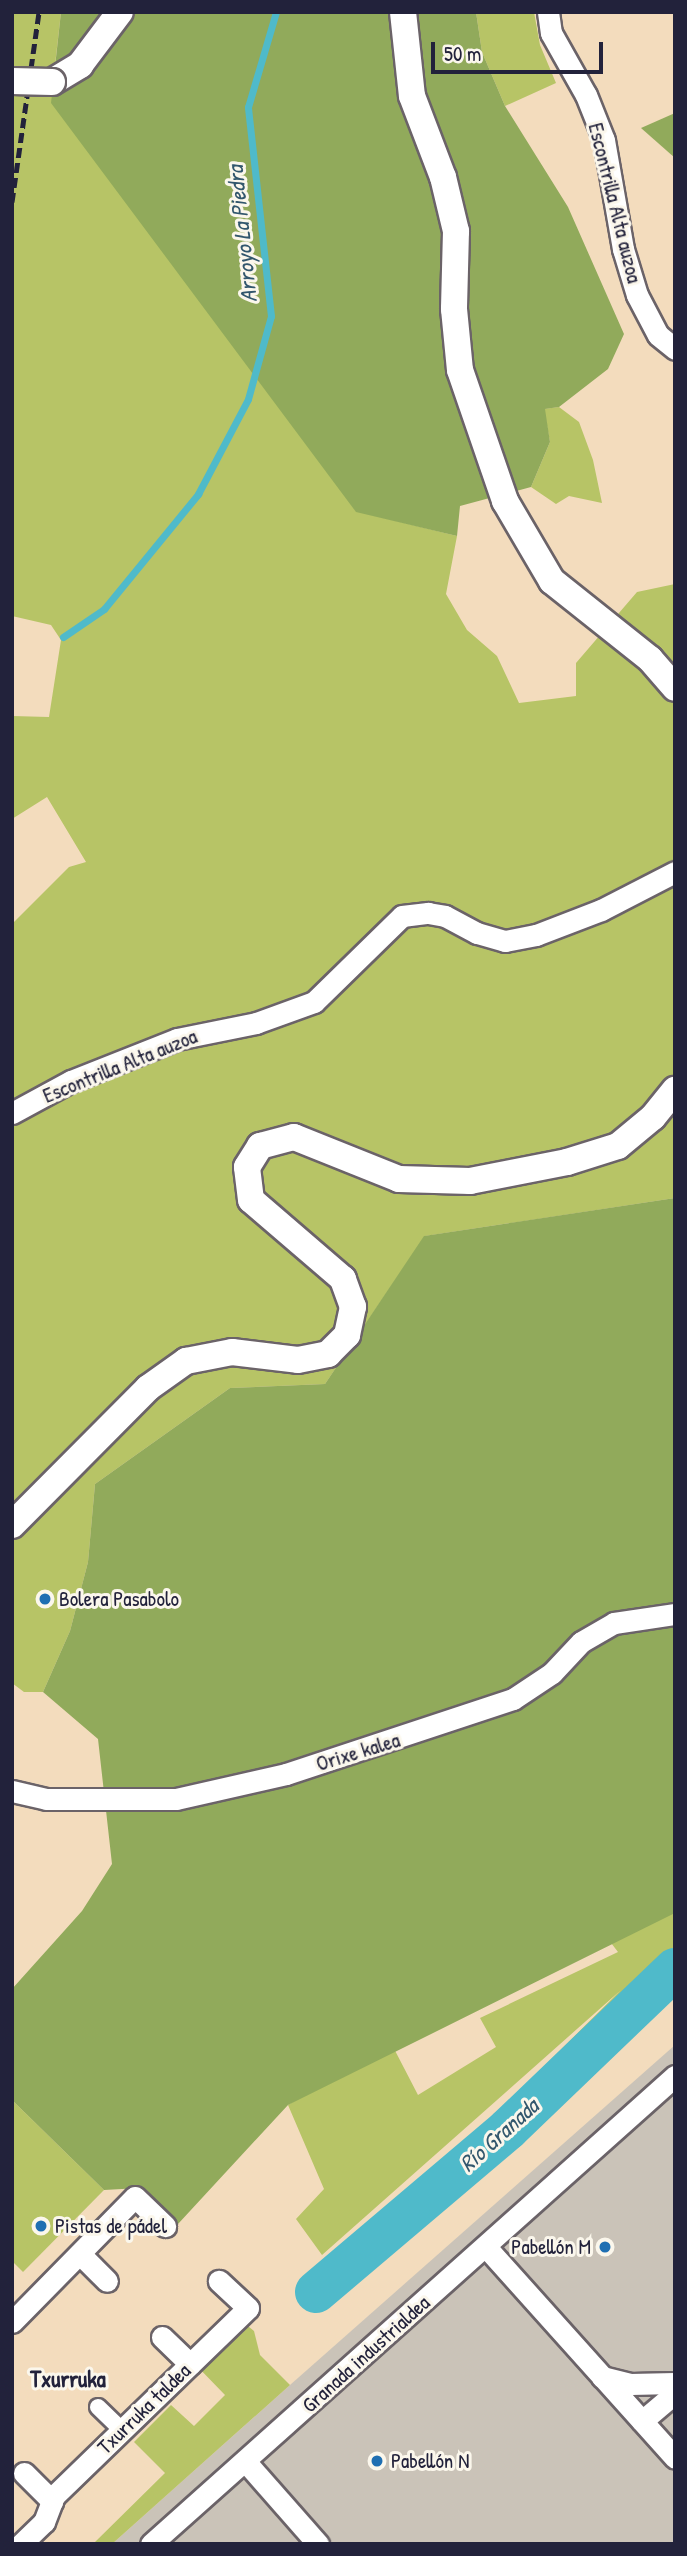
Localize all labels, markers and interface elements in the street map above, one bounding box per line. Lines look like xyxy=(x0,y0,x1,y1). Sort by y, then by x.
scale bar xyxy=(435,28,606,72)
text: 50 m xyxy=(444,39,481,68)
street label: Escontrilla Alta auzoa xyxy=(583,120,647,286)
water label: Arroyo La Piedra xyxy=(221,164,263,304)
street label: Escontrilla Alta auzoa xyxy=(39,1024,201,1108)
place label: Bolera Pasabolo xyxy=(59,1586,179,1612)
marker: Bolera Pasabolo xyxy=(37,1591,53,1607)
street label: Orixe kalea xyxy=(313,1727,403,1777)
water label: Río Granada xyxy=(454,2092,544,2178)
place label: Pistas de pádel xyxy=(55,2213,167,2239)
marker: Pistas de pádel xyxy=(33,2218,49,2234)
place label: Pabellón M xyxy=(511,2234,591,2260)
marker: Pabellón M xyxy=(597,2239,613,2255)
street label: Granada industrialdea xyxy=(297,2290,435,2418)
street label: Txurruka taldea xyxy=(92,2358,196,2460)
district label: Txurruka xyxy=(30,2365,106,2393)
place label: Pabellón N xyxy=(391,2448,469,2474)
marker: Pabellón N xyxy=(369,2453,385,2469)

